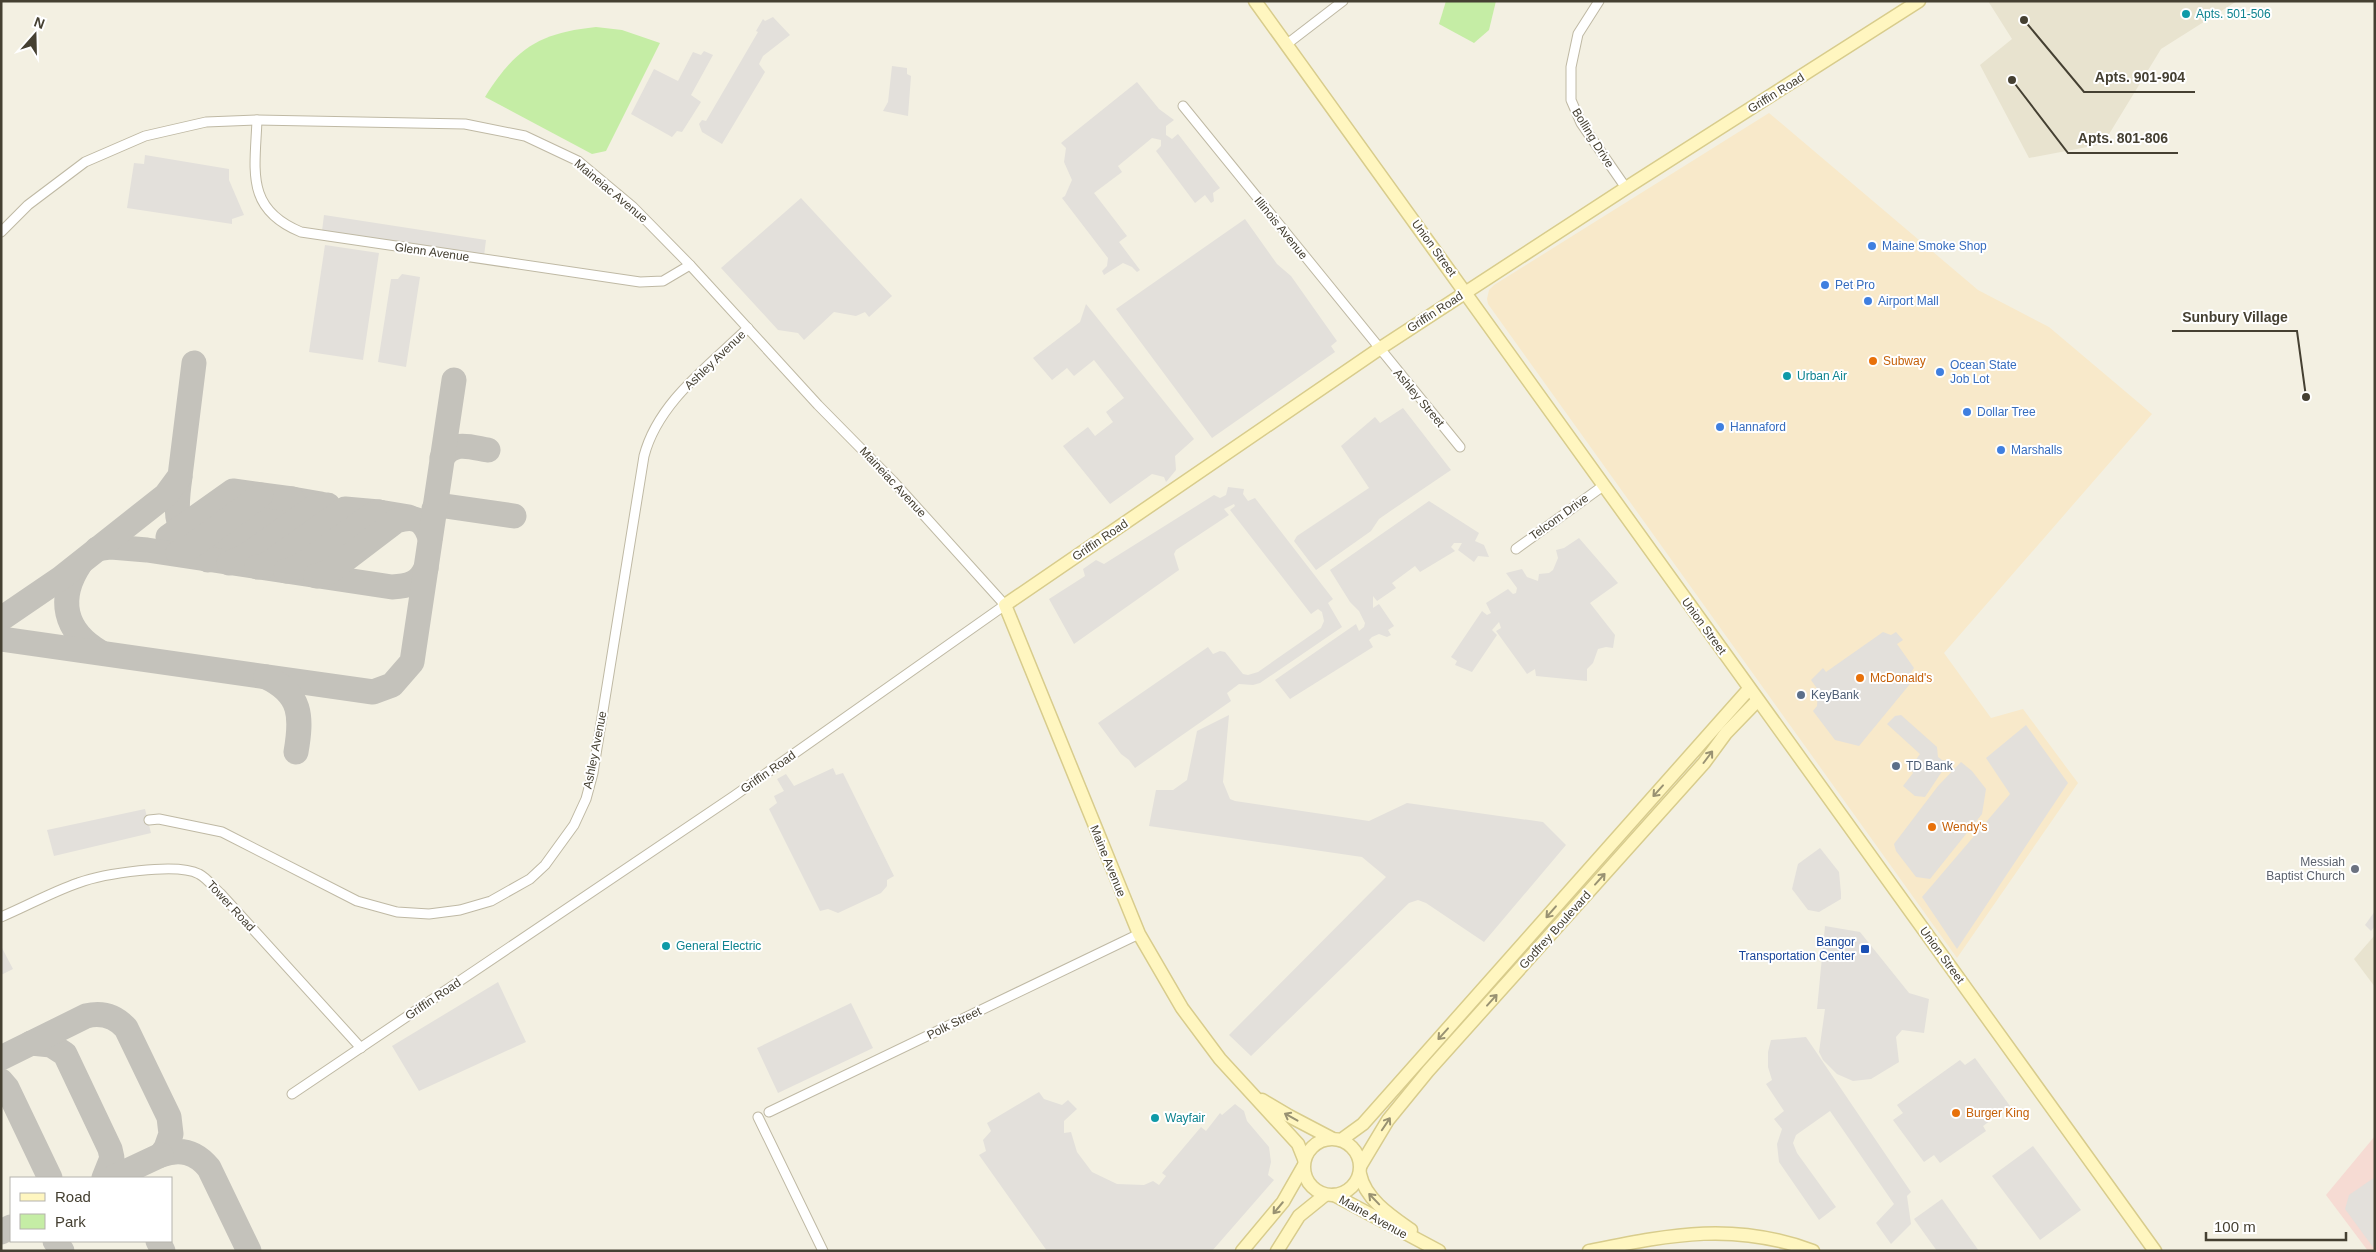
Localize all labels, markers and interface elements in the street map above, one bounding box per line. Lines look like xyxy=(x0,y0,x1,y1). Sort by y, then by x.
place label: Apts. 501-506 xyxy=(2196,7,2271,21)
marker: Apts. 501-506 xyxy=(2180,8,2192,20)
north arrow xyxy=(10,10,60,60)
text: N xyxy=(32,14,47,32)
callout: Apts. 901-904 xyxy=(2084,63,2195,92)
text: Apts. 901-904 xyxy=(2095,69,2185,85)
street label: Griffin Road xyxy=(1745,70,1807,116)
street label: Bolling Drive xyxy=(1569,106,1617,171)
callout: Apts. 801-806 xyxy=(2068,124,2178,153)
text: Apts. 801-806 xyxy=(2078,130,2168,146)
street label: Maineiac Avenue xyxy=(572,156,651,226)
street label: Illinois Avenue xyxy=(1251,194,1311,262)
street label: Union Street xyxy=(1409,217,1460,280)
place label: Maine Smoke Shop xyxy=(1882,239,1987,253)
street label: Glenn Avenue xyxy=(394,240,471,264)
marker: Maine Smoke Shop xyxy=(1866,240,1878,252)
place label: Pet Pro xyxy=(1835,278,1875,292)
marker: Pet Pro xyxy=(1819,279,1831,291)
street label: Griffin Road xyxy=(1404,289,1466,335)
place label: Airport Mall xyxy=(1878,294,1939,308)
marker: Airport Mall xyxy=(1862,295,1874,307)
callout: Sunbury Village xyxy=(2172,302,2297,331)
text: Sunbury Village xyxy=(2182,309,2288,325)
street label: Ashley Avenue xyxy=(682,327,749,393)
place label: Subway xyxy=(1883,354,1926,368)
marker: Subway xyxy=(1867,355,1879,367)
place label: Ocean State Job Lot xyxy=(1950,358,2017,386)
street label: Ashley Street xyxy=(1391,366,1448,430)
marker: Ocean State Job Lot xyxy=(1934,366,1946,378)
place label: Urban Air xyxy=(1797,369,1847,383)
marker: Urban Air xyxy=(1781,370,1793,382)
place label: Dollar Tree xyxy=(1977,405,2036,419)
marker: Dollar Tree xyxy=(1961,406,1973,418)
place label: Hannaford xyxy=(1730,420,1786,434)
marker: Hannaford xyxy=(1714,421,1726,433)
place label: Marshalls xyxy=(2011,443,2062,457)
street label: Maineiac Avenue xyxy=(857,444,929,520)
marker: Marshalls xyxy=(1995,444,2007,456)
street label: Telcom Drive xyxy=(1527,491,1591,543)
street label: Griffin Road xyxy=(1070,516,1130,564)
street label: Union Street xyxy=(1679,595,1730,658)
place label: McDonald's xyxy=(1870,671,1932,685)
marker: McDonald's xyxy=(1854,672,1866,684)
place label: KeyBank xyxy=(1811,688,1860,702)
marker: KeyBank xyxy=(1795,689,1807,701)
street label: Ashley Avenue xyxy=(581,709,609,790)
street label: Griffin Road xyxy=(738,748,798,796)
one-way arrow xyxy=(1703,750,1713,764)
place label: TD Bank xyxy=(1906,759,1954,773)
marker: TD Bank xyxy=(1890,760,1902,772)
one-way arrow xyxy=(1653,784,1664,797)
place label: Wendy's xyxy=(1942,820,1987,834)
marker: Wendy's xyxy=(1926,821,1938,833)
street label: Maine Avenue xyxy=(1087,823,1129,899)
place label: Messiah Baptist Church xyxy=(2266,855,2345,883)
marker: Messiah Baptist Church xyxy=(2349,863,2361,875)
one-way arrow xyxy=(1594,873,1606,886)
street label: Tower Road xyxy=(204,878,258,934)
street label: Godfrey Boulevard xyxy=(1516,888,1594,972)
one-way arrow xyxy=(1545,906,1556,919)
street label: Union Street xyxy=(1917,924,1968,987)
place label: Bangor Transportation Center xyxy=(1739,935,1855,963)
place label: General Electric xyxy=(676,939,761,953)
marker: General Electric xyxy=(660,940,672,952)
marker: Bangor Transportation Center xyxy=(1859,943,1871,955)
street label: Griffin Road xyxy=(403,975,463,1023)
one-way arrow xyxy=(1486,994,1498,1007)
street label: Polk Street xyxy=(925,1004,984,1042)
one-way arrow xyxy=(1437,1027,1448,1040)
place label: Burger King xyxy=(1966,1106,2029,1120)
marker: Burger King xyxy=(1950,1107,1962,1119)
place label: Wayfair xyxy=(1165,1111,1205,1125)
one-way arrow xyxy=(1284,1111,1299,1121)
marker: Wayfair xyxy=(1149,1112,1161,1124)
one-way arrow xyxy=(1382,1117,1392,1131)
legend xyxy=(10,1177,172,1242)
text: Road xyxy=(55,1188,91,1205)
street label: Maine Avenue xyxy=(1336,1192,1410,1242)
one-way arrow xyxy=(1368,1193,1380,1205)
one-way arrow xyxy=(1272,1202,1284,1215)
scale bar xyxy=(2206,1210,2346,1242)
text: Park xyxy=(55,1213,86,1230)
text: 100 m xyxy=(2214,1218,2256,1235)

